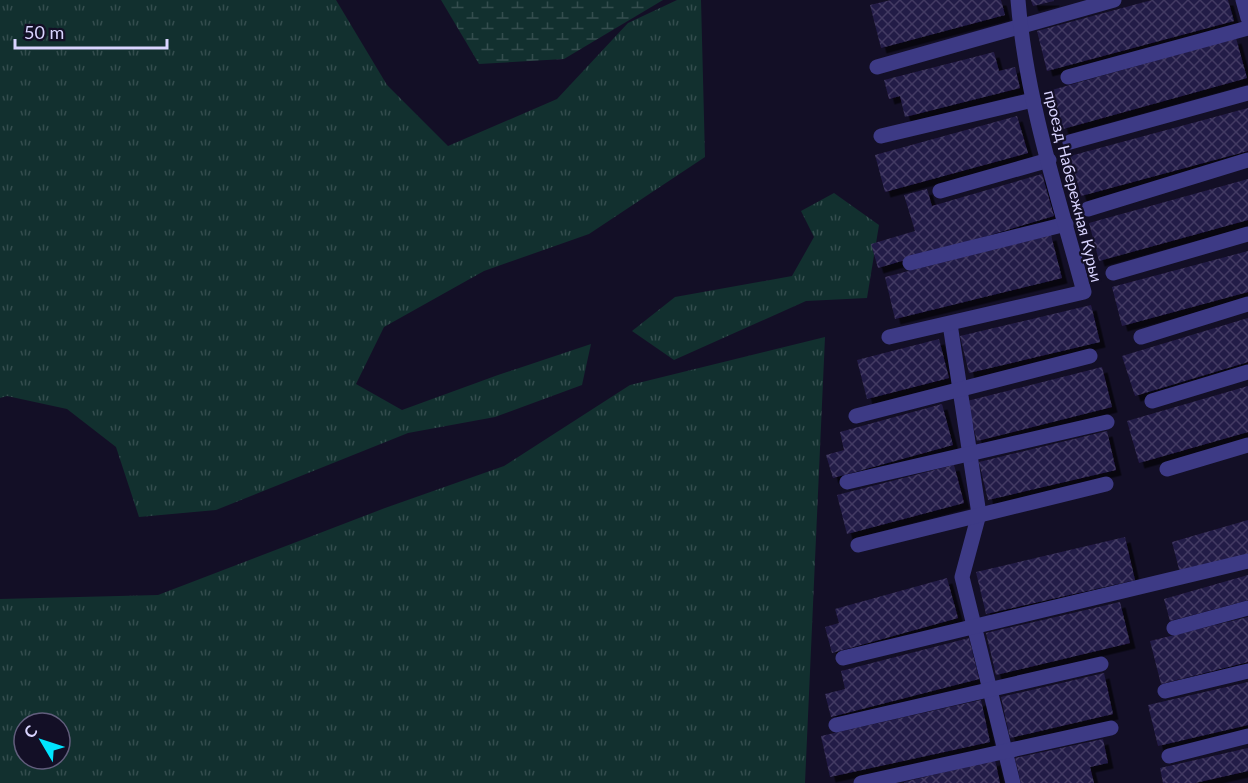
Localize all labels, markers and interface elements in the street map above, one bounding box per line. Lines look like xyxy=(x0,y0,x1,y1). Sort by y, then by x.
scale bar xyxy=(15,12,166,50)
text: 50 m xyxy=(24,21,64,43)
street label: проезд Набережная Курьи xyxy=(1041,88,1107,284)
north arrow xyxy=(12,711,72,771)
text: С xyxy=(19,721,41,741)

